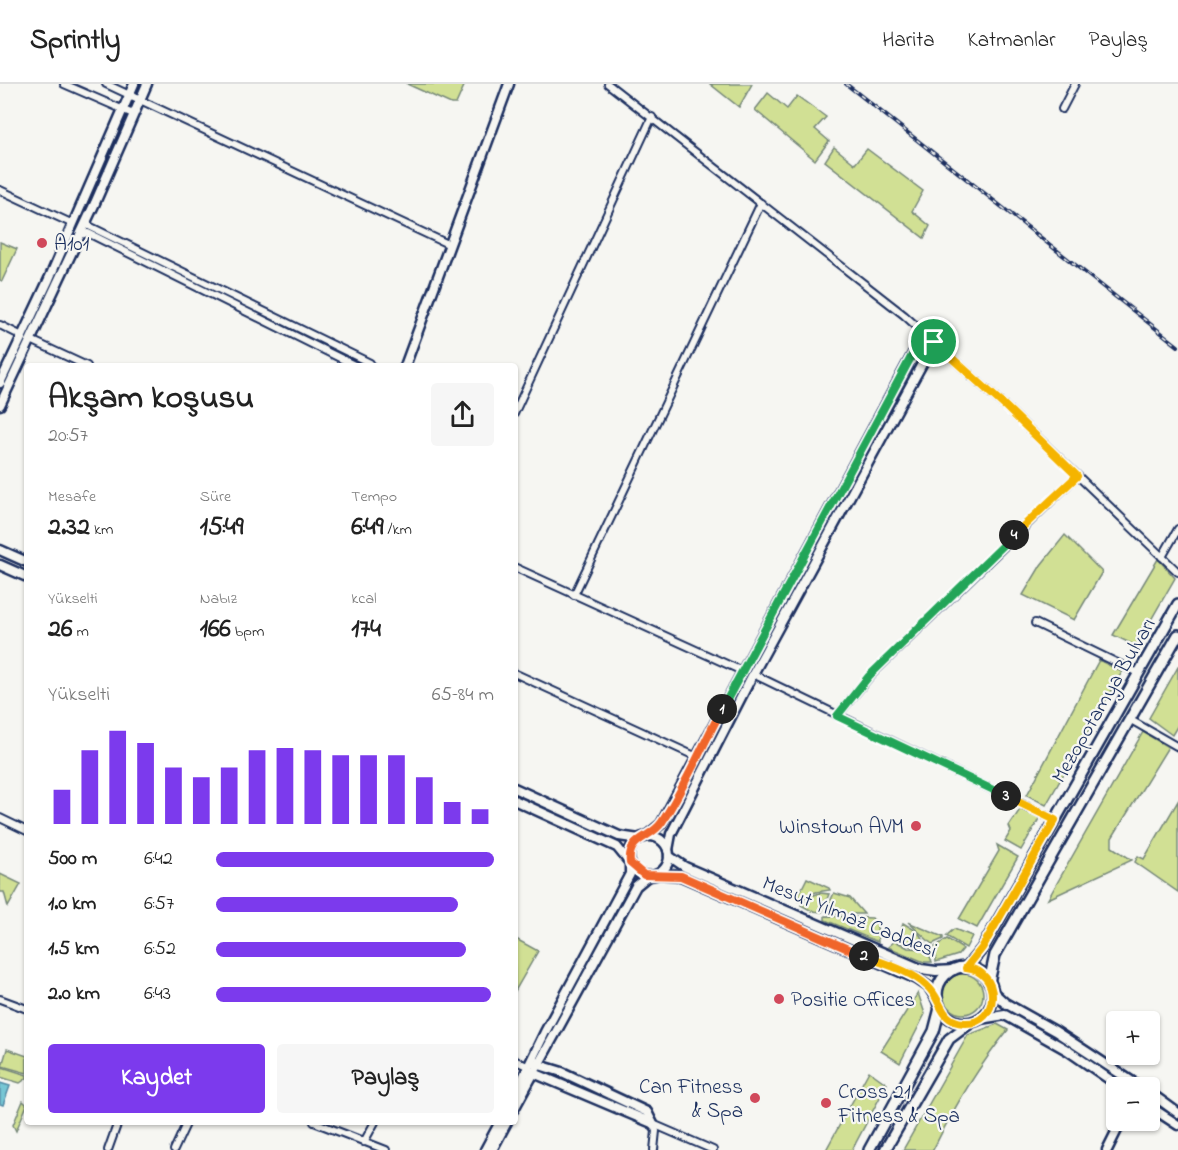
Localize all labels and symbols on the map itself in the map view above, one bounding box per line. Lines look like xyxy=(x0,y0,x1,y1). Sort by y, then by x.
place label: A101 xyxy=(54,230,90,260)
marker: A101 xyxy=(35,236,49,250)
pin xyxy=(908,316,959,367)
pin: 4 xyxy=(999,520,1029,550)
street label: Mezopotamya Bulvarı xyxy=(1045,613,1166,790)
pin: 1 xyxy=(707,694,737,724)
pin: 3 xyxy=(991,781,1021,811)
place label: Winstown AVM xyxy=(779,813,904,843)
marker: Winstown AVM xyxy=(909,819,923,833)
street label: Mesut Yılmaz Caddesi xyxy=(757,869,941,967)
pin: 2 xyxy=(849,941,879,971)
place label: Positie Offices xyxy=(791,986,915,1016)
marker: Positie Offices xyxy=(772,992,786,1006)
place label: Can Fitness & Spa xyxy=(639,1073,743,1127)
place label: Cross 21 Fitness & Spa xyxy=(837,1078,960,1132)
marker: Can Fitness & Spa xyxy=(748,1091,762,1105)
marker: Cross 21 Fitness & Spa xyxy=(819,1096,833,1110)

